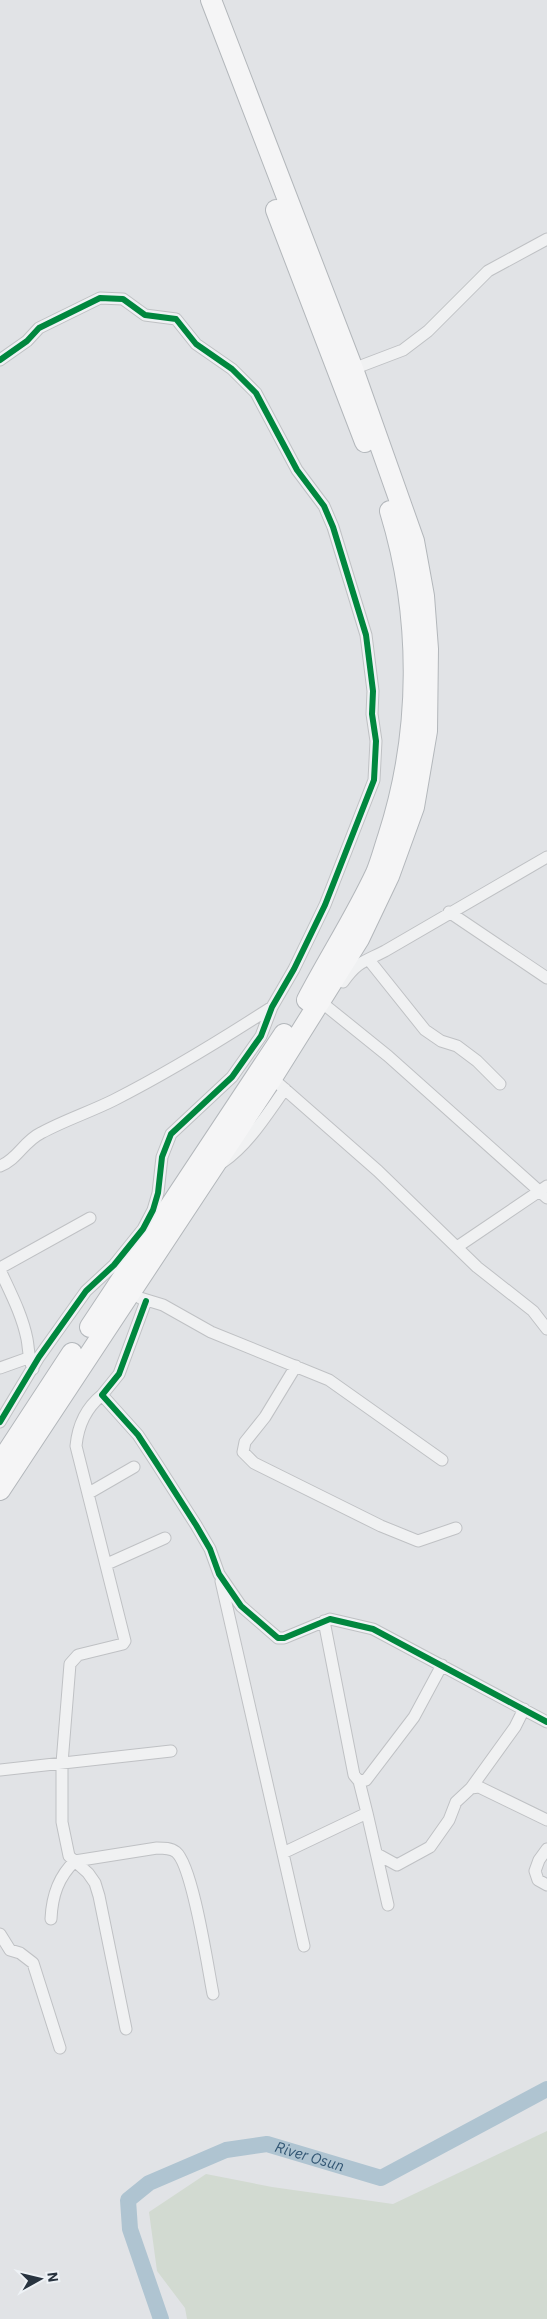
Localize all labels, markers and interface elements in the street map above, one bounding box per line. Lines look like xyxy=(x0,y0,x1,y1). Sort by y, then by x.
water label: River Osun xyxy=(273,2137,347,2176)
north arrow xyxy=(15,2254,65,2304)
text: N xyxy=(43,2271,62,2283)

